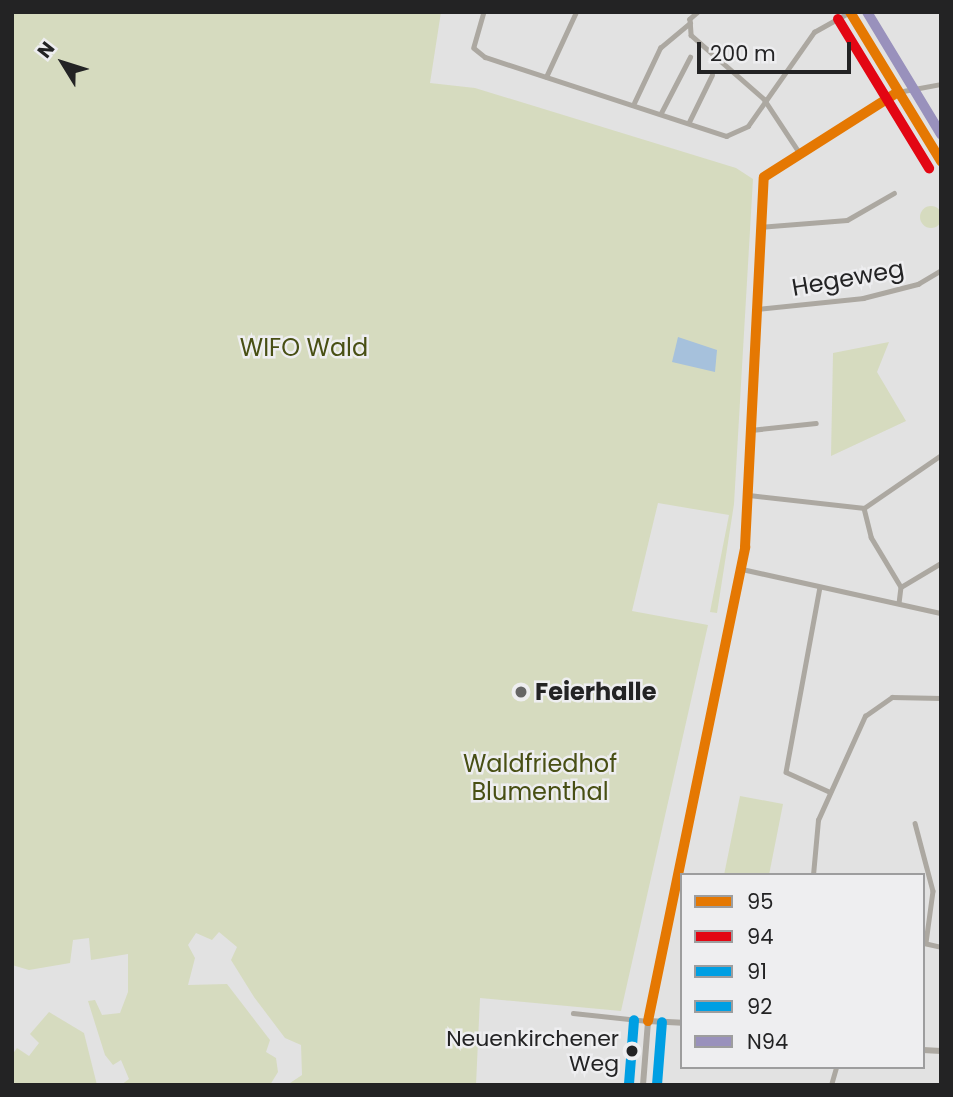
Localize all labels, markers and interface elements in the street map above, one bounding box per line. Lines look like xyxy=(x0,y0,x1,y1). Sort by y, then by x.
north arrow xyxy=(28,28,98,98)
scale bar xyxy=(701,28,855,72)
text: N xyxy=(31,36,61,64)
text: 200 m xyxy=(710,39,776,68)
street label: Hegeweg xyxy=(790,254,906,302)
park label: WIFO Wald xyxy=(240,334,368,362)
place label: Feierhalle xyxy=(535,678,656,706)
marker: Feierhalle xyxy=(513,684,529,700)
park label: Waldfriedhof Blumenthal xyxy=(463,750,617,806)
legend xyxy=(680,873,925,1069)
text: 95 xyxy=(747,887,773,916)
text: 94 xyxy=(747,922,773,951)
text: 91 xyxy=(747,957,767,986)
text: 92 xyxy=(747,992,772,1021)
place label: Neuenkirchener Weg xyxy=(446,1025,619,1076)
text: N94 xyxy=(747,1027,788,1056)
marker: Neuenkirchener Weg xyxy=(625,1044,639,1058)

